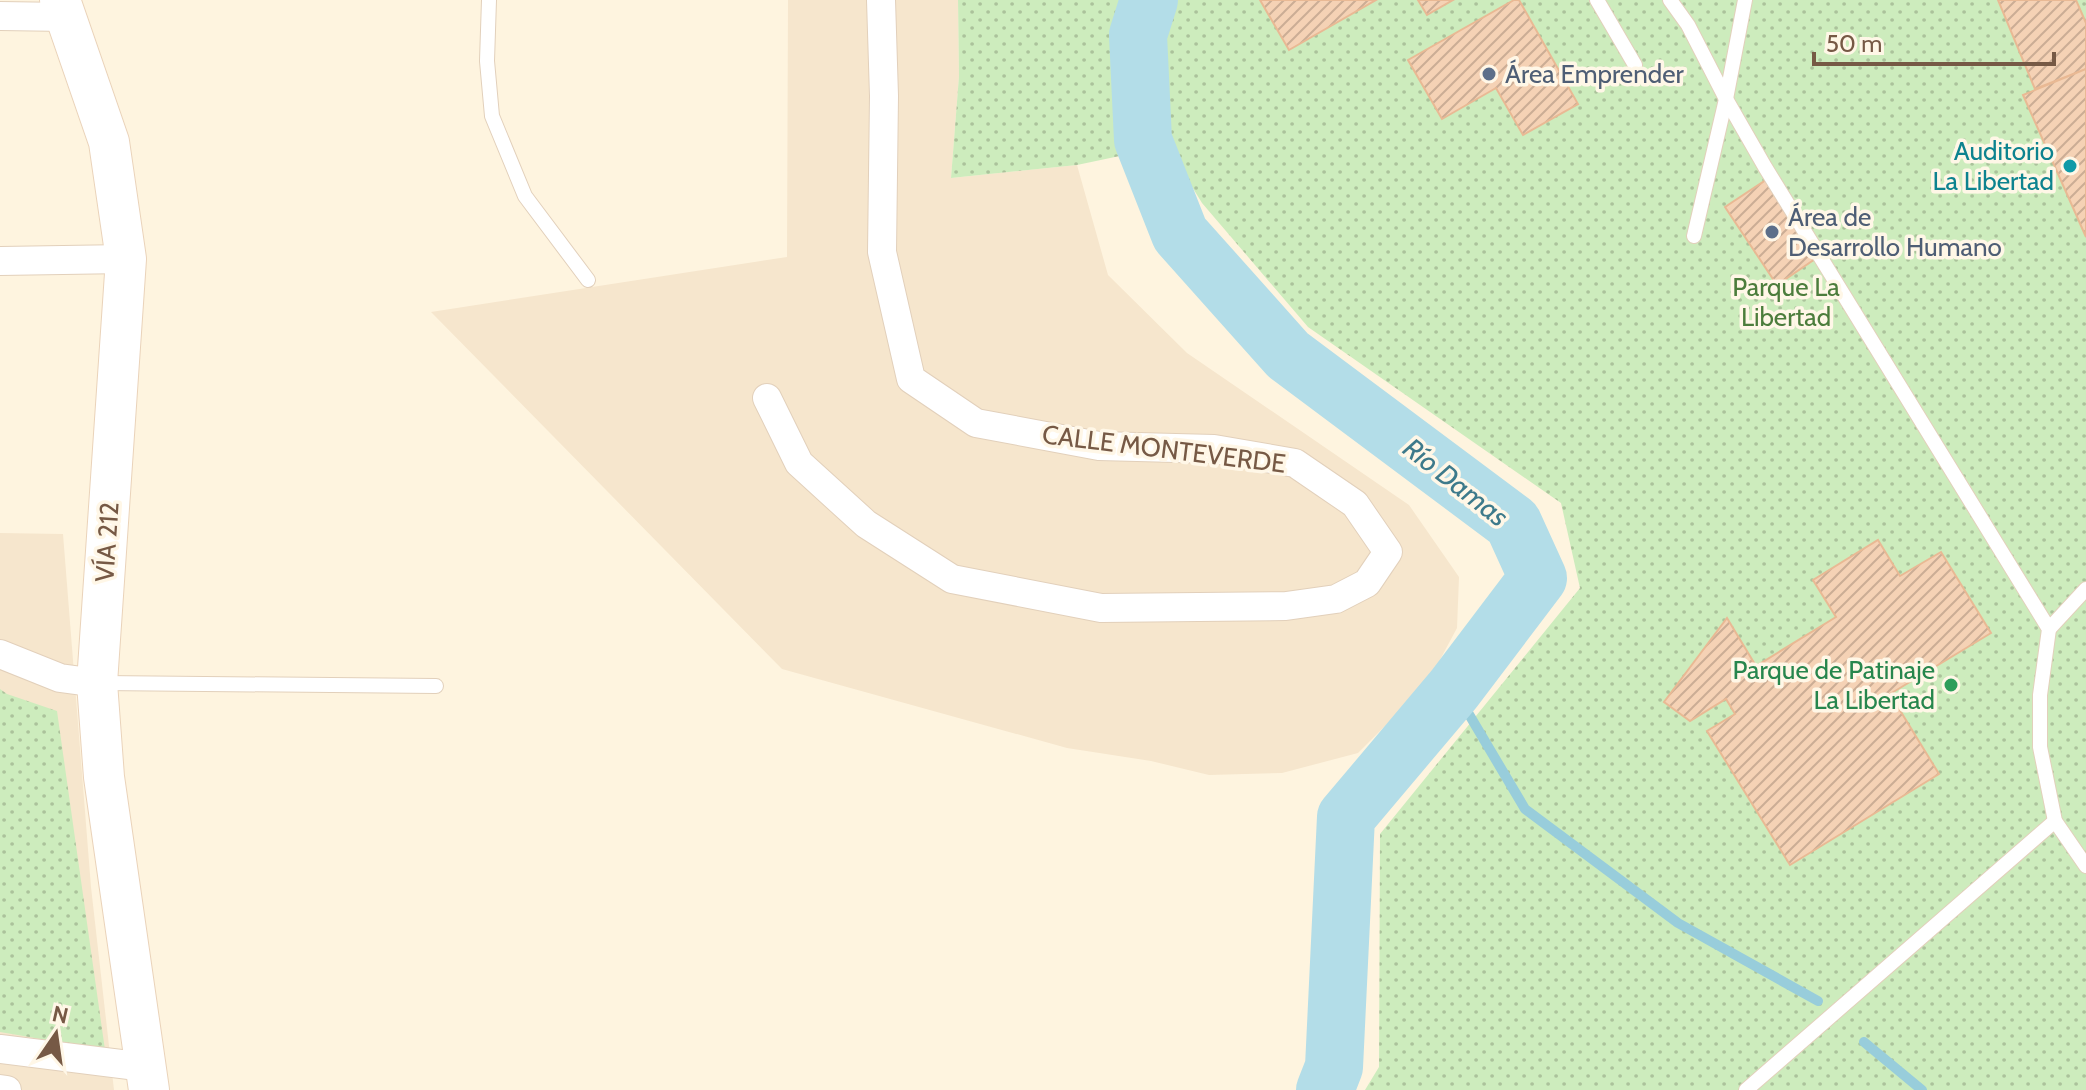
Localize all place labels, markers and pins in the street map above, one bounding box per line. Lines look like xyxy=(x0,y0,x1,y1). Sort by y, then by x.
place label: Área Emprender xyxy=(1505,58,1684,90)
marker: Área Emprender xyxy=(1480,65,1498,83)
place label: Auditorio La Libertad xyxy=(1932,135,2054,197)
marker: Auditorio La Libertad xyxy=(2061,157,2079,175)
place label: Área de Desarrollo Humano xyxy=(1788,201,2002,263)
marker: Área de Desarrollo Humano xyxy=(1763,223,1781,241)
place label: Parque de Patinaje La Libertad xyxy=(1732,654,1935,716)
marker: Parque de Patinaje La Libertad xyxy=(1942,676,1960,694)

